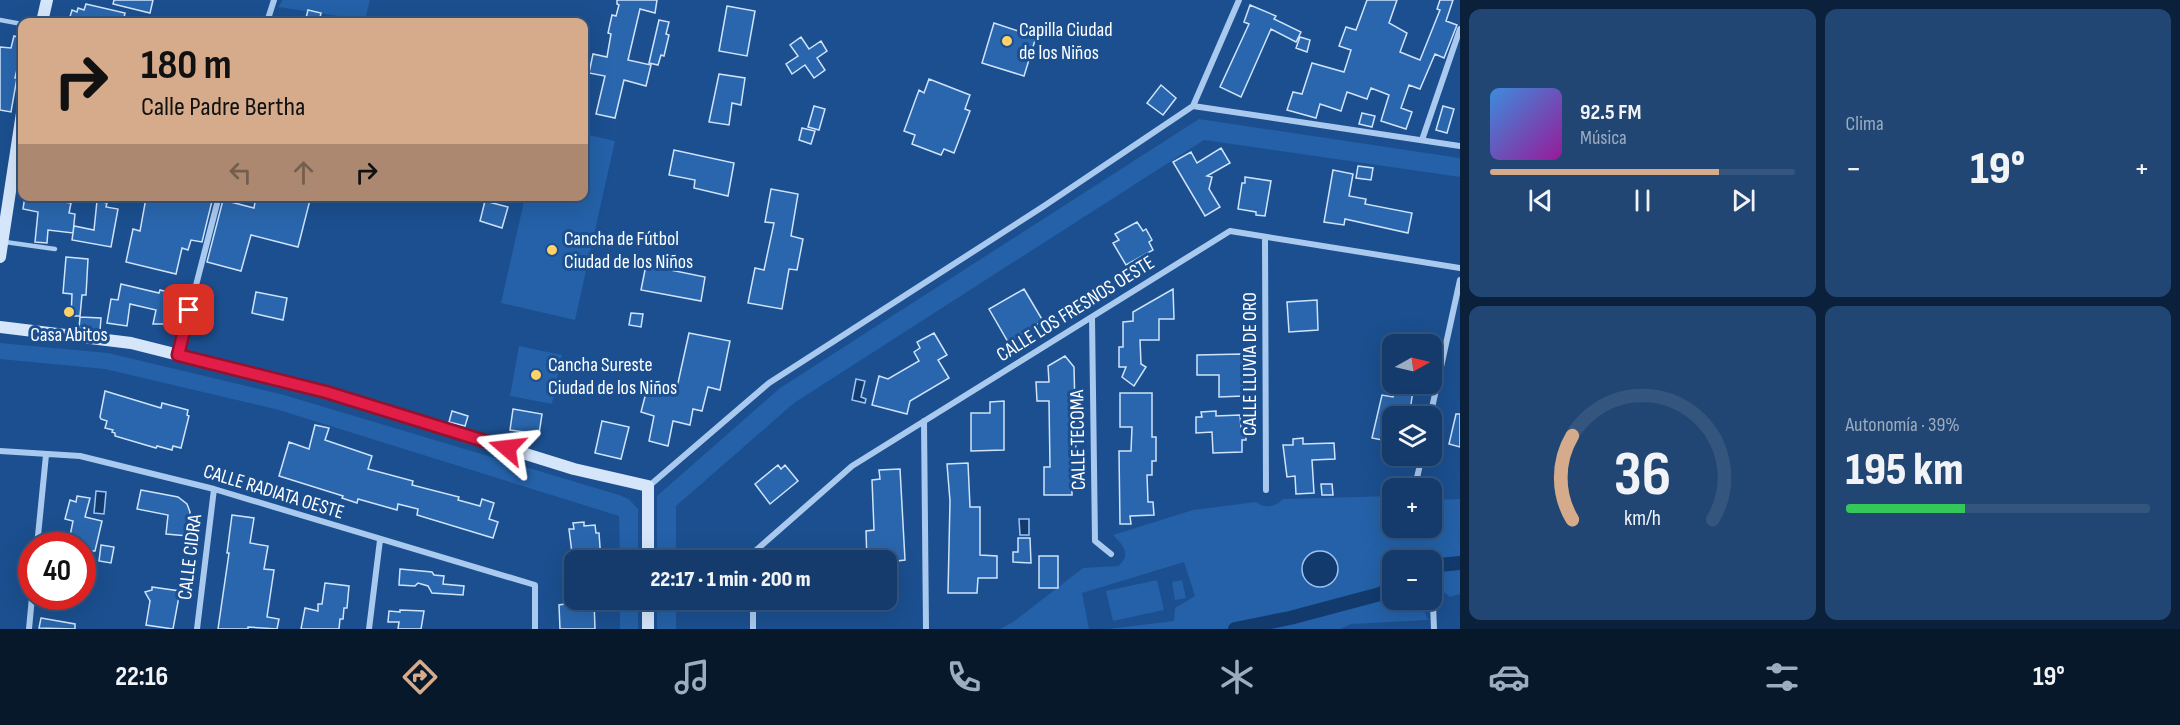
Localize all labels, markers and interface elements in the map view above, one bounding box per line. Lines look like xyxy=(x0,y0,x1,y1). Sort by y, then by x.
place label: Capilla Ciudad de los Niños xyxy=(1019,18,1113,65)
marker: Capilla Ciudad de los Niños xyxy=(1000,34,1014,48)
text: 180 m xyxy=(141,40,232,91)
icon: right xyxy=(42,42,120,120)
text: Calle Padre Bertha xyxy=(141,91,306,123)
text: 92.5 FM xyxy=(1580,99,1641,126)
text: Clima xyxy=(1846,112,1884,136)
text: Música xyxy=(1580,126,1627,150)
text: 19° xyxy=(1970,142,2025,197)
text: − xyxy=(1846,149,1862,189)
text: + xyxy=(2134,149,2150,189)
icon: left xyxy=(224,156,257,189)
icon: ahead xyxy=(287,156,320,189)
icon: right xyxy=(350,156,383,189)
icon: previous xyxy=(1524,184,1557,217)
icon: pause xyxy=(1626,184,1659,217)
icon: next xyxy=(1727,184,1760,217)
place label: Cancha de Fútbol Ciudad de los Niños xyxy=(564,227,693,274)
marker: Cancha de Fútbol Ciudad de los Niños xyxy=(545,243,559,257)
street label: CALLE LOS FRESNOS OESTE xyxy=(992,251,1159,367)
pin xyxy=(163,284,214,335)
street label: CALLE LLUVIA DE ORO xyxy=(1238,292,1262,436)
icon: arrive xyxy=(172,293,205,326)
marker: Casa Abitos xyxy=(62,305,76,319)
place label: Casa Abitos xyxy=(30,323,108,347)
north arrow xyxy=(1382,334,1442,394)
map controls xyxy=(1382,334,1442,610)
place label: Cancha Sureste Ciudad de los Niños xyxy=(548,353,677,400)
marker: Cancha Sureste Ciudad de los Niños xyxy=(529,368,543,382)
street label: CALLE TECOMA xyxy=(1065,389,1091,490)
button: layers xyxy=(1382,406,1442,466)
text: Autonomía · 39% xyxy=(1846,413,1960,437)
position arrow xyxy=(475,416,539,480)
text: 36 xyxy=(1614,438,1671,513)
text: 195 km xyxy=(1846,443,1963,498)
street label: CALLE RADIATA OESTE xyxy=(201,459,347,525)
button: + xyxy=(1382,478,1442,538)
text: km/h xyxy=(1624,506,1661,531)
street label: CALLE CIDRA xyxy=(173,513,207,601)
speed limit sign: 40 xyxy=(18,532,96,610)
button: − xyxy=(1382,550,1442,610)
text: 22:17 · 1 min · 200 m xyxy=(650,566,811,593)
icon: directions xyxy=(399,656,441,698)
icon: music xyxy=(671,656,713,698)
icon: phone xyxy=(943,656,985,698)
icon: climate xyxy=(1216,656,1258,698)
icon: car xyxy=(1488,656,1530,698)
icon: filters xyxy=(1761,656,1803,698)
text: 22:16 xyxy=(115,661,168,693)
text: 19° xyxy=(2033,661,2065,693)

